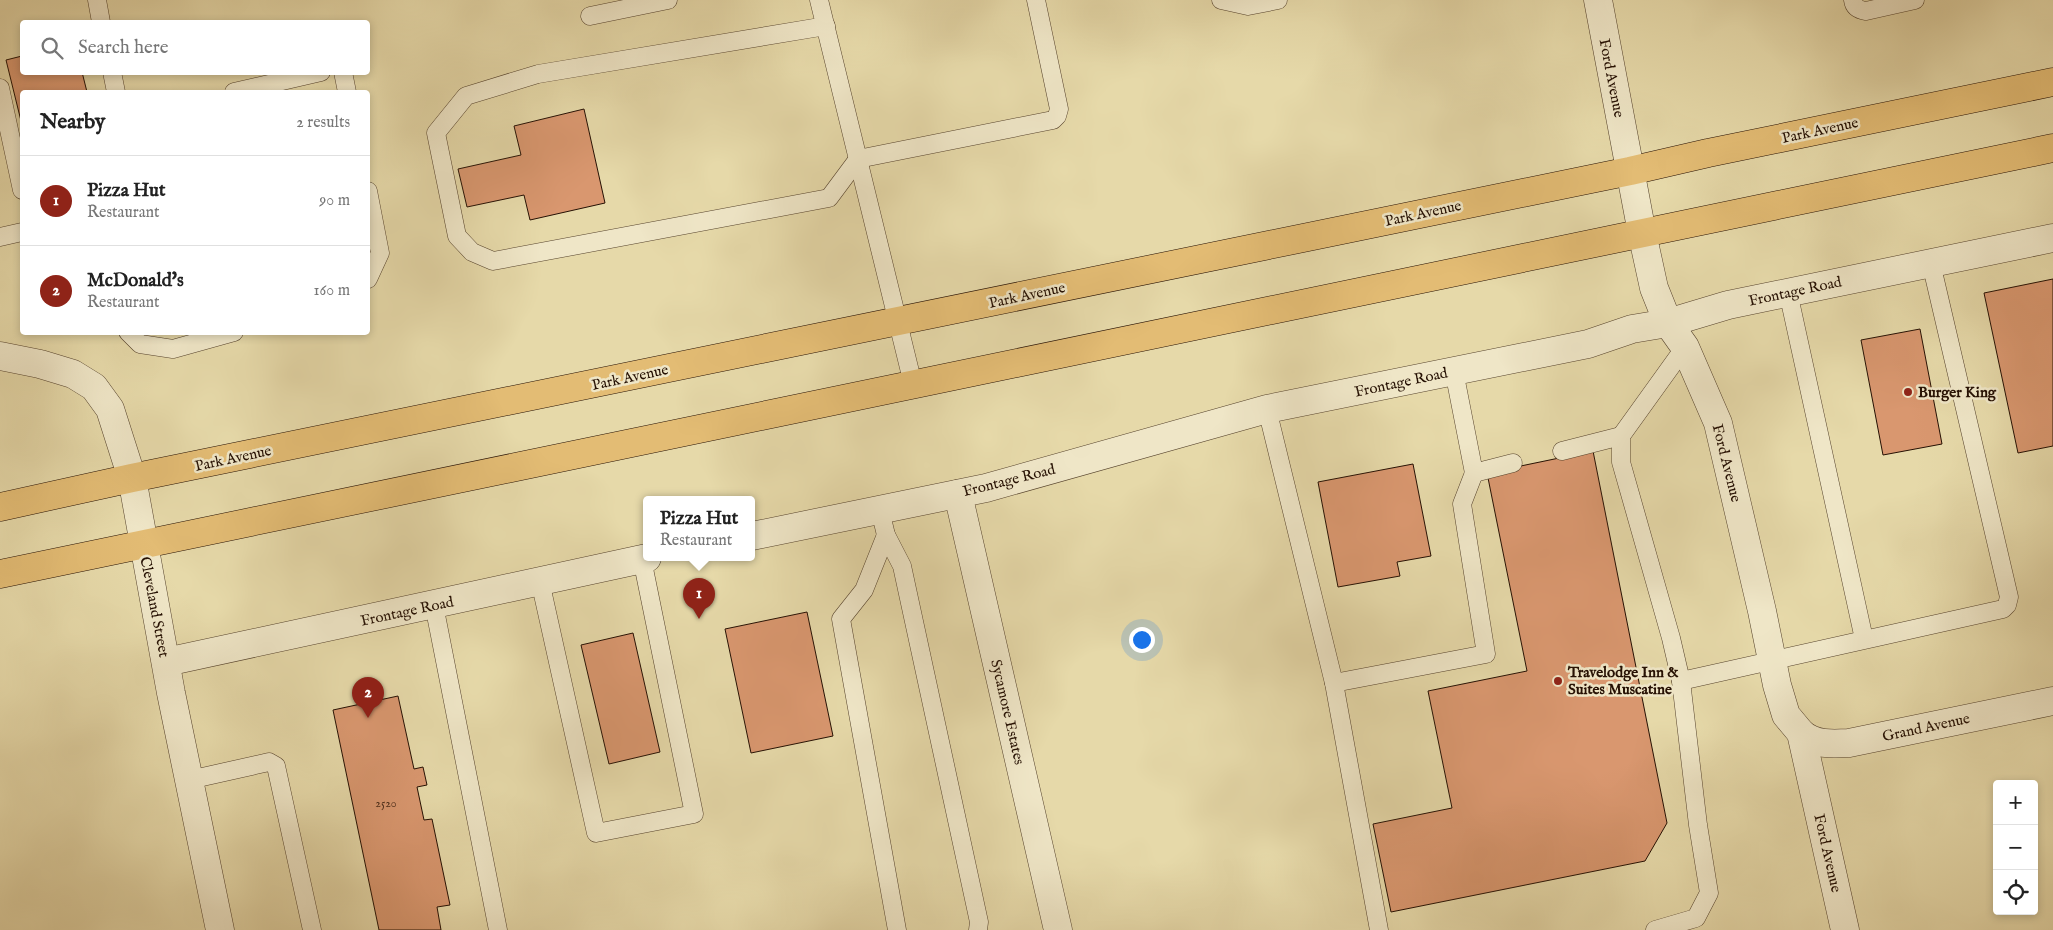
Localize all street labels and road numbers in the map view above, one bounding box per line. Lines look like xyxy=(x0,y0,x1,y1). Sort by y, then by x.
street label: Ford Avenue xyxy=(1595,37,1628,119)
street label: Park Avenue xyxy=(1780,113,1860,148)
street label: Park Avenue xyxy=(1383,196,1463,231)
street label: Frontage Road xyxy=(1747,272,1844,311)
street label: Park Avenue xyxy=(987,278,1067,313)
street label: Park Avenue xyxy=(590,360,670,395)
street label: Frontage Road xyxy=(1353,363,1450,402)
street label: Ford Avenue xyxy=(1708,422,1745,504)
street label: Park Avenue xyxy=(193,441,273,476)
street label: Frontage Road xyxy=(961,460,1058,501)
street label: Cleveland Street xyxy=(135,555,174,659)
street label: Frontage Road xyxy=(359,592,456,631)
street label: Sycamore Estates xyxy=(986,658,1029,767)
street label: Grand Avenue xyxy=(1881,709,1972,746)
street label: Ford Avenue xyxy=(1809,812,1846,894)

